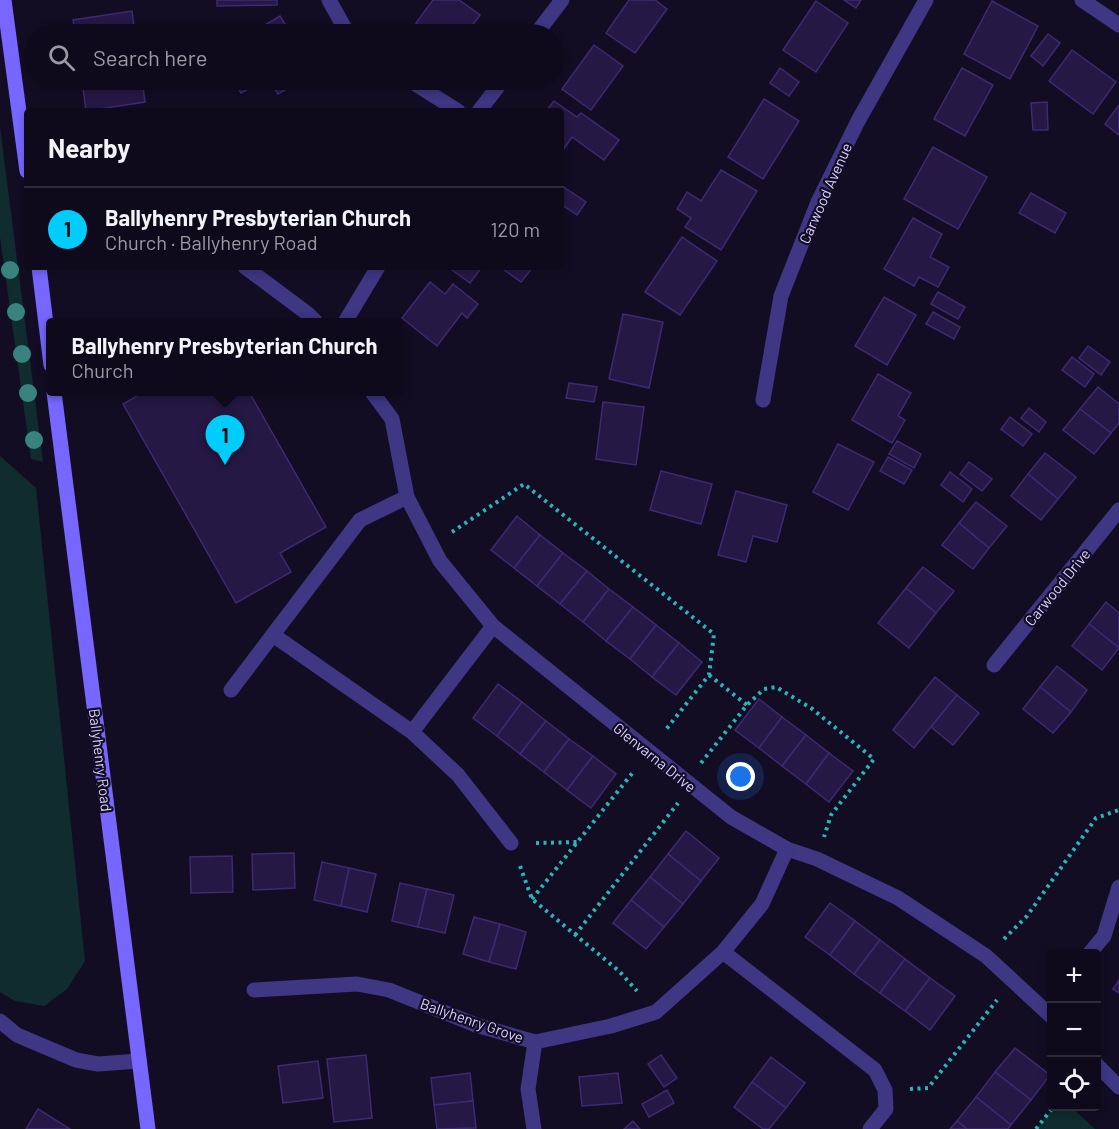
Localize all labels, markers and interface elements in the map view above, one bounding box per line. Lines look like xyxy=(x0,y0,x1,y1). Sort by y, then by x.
search box xyxy=(24,24,564,90)
icon: search xyxy=(45,41,78,74)
text: Search here xyxy=(93,44,207,70)
text: Nearby xyxy=(48,132,130,163)
street label: Carwood Avenue xyxy=(795,140,855,246)
text: Ballyhenry Presbyterian Church xyxy=(105,204,411,230)
text: 1 xyxy=(64,217,71,241)
text: 120 m xyxy=(490,217,540,241)
text: Church · Ballyhenry Road xyxy=(105,230,318,254)
popup xyxy=(46,318,403,396)
text: Ballyhenry Presbyterian Church xyxy=(71,332,378,358)
text: Church xyxy=(71,358,133,382)
pin: 1 xyxy=(206,416,244,465)
street label: Carwood Drive xyxy=(1020,545,1094,629)
street label: Ballyhenry Road xyxy=(86,707,116,813)
street label: Glenvarna Drive xyxy=(610,718,700,796)
your location xyxy=(726,762,755,791)
map controls xyxy=(1047,949,1101,1111)
button: + xyxy=(1047,949,1101,1003)
street label: Ballyhenry Grove xyxy=(418,994,526,1046)
button: − xyxy=(1047,1003,1101,1057)
button: locate xyxy=(1047,1057,1101,1111)

